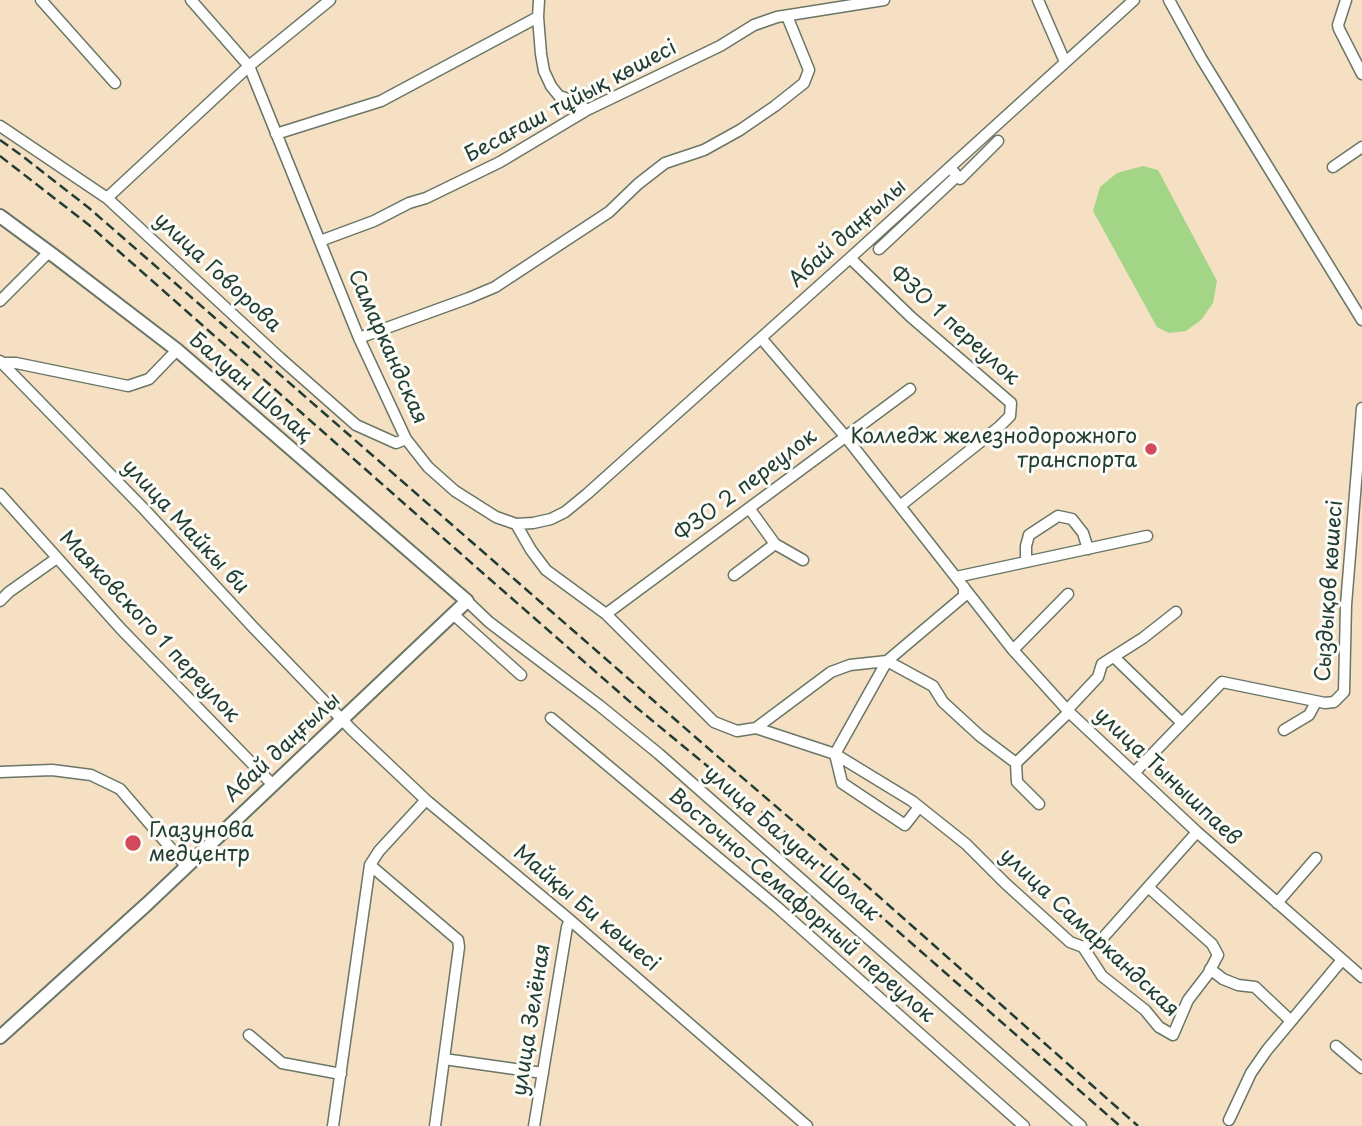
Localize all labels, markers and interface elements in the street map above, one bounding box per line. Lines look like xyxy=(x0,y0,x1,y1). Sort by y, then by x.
street label: Бесағаш тұйық көшесі xyxy=(461,35,681,169)
street label: Абай даңғылы xyxy=(784,175,912,293)
street label: улица Говорова xyxy=(148,208,286,338)
street label: ФЗО 1 переулок xyxy=(884,261,1024,391)
street label: Самаркандская xyxy=(342,266,432,428)
street label: Балуан Шолақ xyxy=(184,328,316,448)
street label: ФЗО 2 переулок xyxy=(670,424,822,548)
place label: Колледж железнодорожного транспорта xyxy=(850,424,1137,474)
marker: Колледж железнодорожного транспорта xyxy=(1143,441,1159,457)
street label: улица Майкы би xyxy=(116,455,254,599)
street label: Сыздықов көшесі xyxy=(1311,499,1349,683)
street label: Маяковского 1 переулок xyxy=(54,526,244,728)
street label: Абай даңғылы xyxy=(220,688,346,808)
street label: улица Тынышпаев xyxy=(1089,703,1245,851)
street label: улица Балуан Шолак xyxy=(698,761,884,927)
street label: Восточно-Семафорный переулок xyxy=(663,784,939,1028)
place label: Глазунова медцентр xyxy=(149,818,254,868)
marker: Глазунова медцентр xyxy=(123,833,143,853)
street label: Майқы Би көшесі xyxy=(508,841,664,977)
street label: улица Самаркандская xyxy=(994,843,1184,1023)
street label: улица Зелёная xyxy=(508,942,556,1098)

